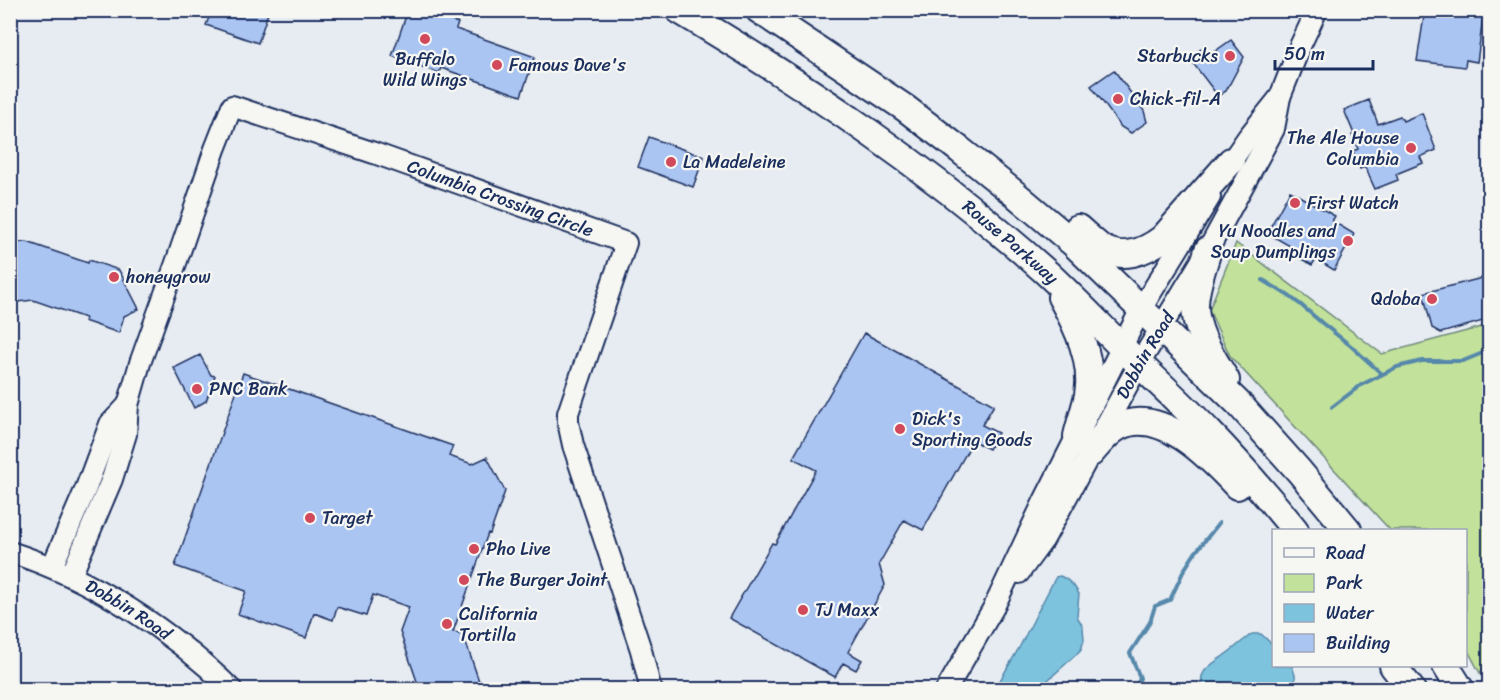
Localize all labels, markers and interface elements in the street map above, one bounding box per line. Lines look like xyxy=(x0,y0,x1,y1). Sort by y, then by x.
marker: Buffalo Wild Wings xyxy=(418,32,432,46)
scale bar xyxy=(1275,33,1372,71)
text: 50 m xyxy=(1284,38,1325,70)
place label: Starbucks xyxy=(1137,40,1219,72)
place label: Buffalo Wild Wings xyxy=(383,43,468,96)
place label: Famous Dave's xyxy=(509,49,627,81)
marker: Starbucks xyxy=(1223,49,1237,63)
marker: Famous Dave's xyxy=(490,58,504,72)
place label: Chick-fil-A xyxy=(1130,83,1221,115)
marker: Chick-fil-A xyxy=(1111,92,1125,106)
place label: The Ale House Columbia xyxy=(1287,122,1399,175)
marker: The Ale House Columbia xyxy=(1404,141,1418,155)
place label: La Madeleine xyxy=(683,146,786,178)
street label: Columbia Crossing Circle xyxy=(403,150,598,246)
marker: La Madeleine xyxy=(664,155,678,169)
place label: First Watch xyxy=(1307,187,1399,219)
street label: Rouse Parkway xyxy=(955,191,1067,293)
marker: First Watch xyxy=(1288,196,1302,210)
place label: Yu Noodles and Soup Dumplings xyxy=(1211,215,1338,268)
marker: Yu Noodles and Soup Dumplings xyxy=(1341,234,1355,248)
place label: honeygrow xyxy=(125,261,211,293)
marker: honeygrow xyxy=(107,270,121,284)
place label: Qdoba xyxy=(1371,283,1421,315)
marker: Qdoba xyxy=(1425,292,1439,306)
street label: Dobbin Road xyxy=(1107,304,1184,405)
place label: PNC Bank xyxy=(209,373,288,405)
marker: PNC Bank xyxy=(190,382,204,396)
place label: Dick's Sporting Goods xyxy=(912,403,1033,456)
marker: Dick's Sporting Goods xyxy=(893,422,907,436)
place label: Target xyxy=(322,502,373,534)
marker: Target xyxy=(303,511,317,525)
legend xyxy=(1272,529,1467,667)
place label: Pho Live xyxy=(486,533,551,565)
text: Road xyxy=(1326,537,1366,569)
marker: Pho Live xyxy=(467,542,481,556)
place label: The Burger Joint xyxy=(476,564,608,596)
text: Park xyxy=(1326,567,1363,599)
street label: Dobbin Road xyxy=(79,570,180,650)
marker: The Burger Joint xyxy=(457,573,471,587)
place label: TJ Maxx xyxy=(815,594,880,626)
text: Water xyxy=(1326,597,1375,629)
place label: California Tortilla xyxy=(459,598,538,651)
marker: TJ Maxx xyxy=(796,603,810,617)
marker: California Tortilla xyxy=(440,617,454,631)
text: Building xyxy=(1326,627,1390,659)

